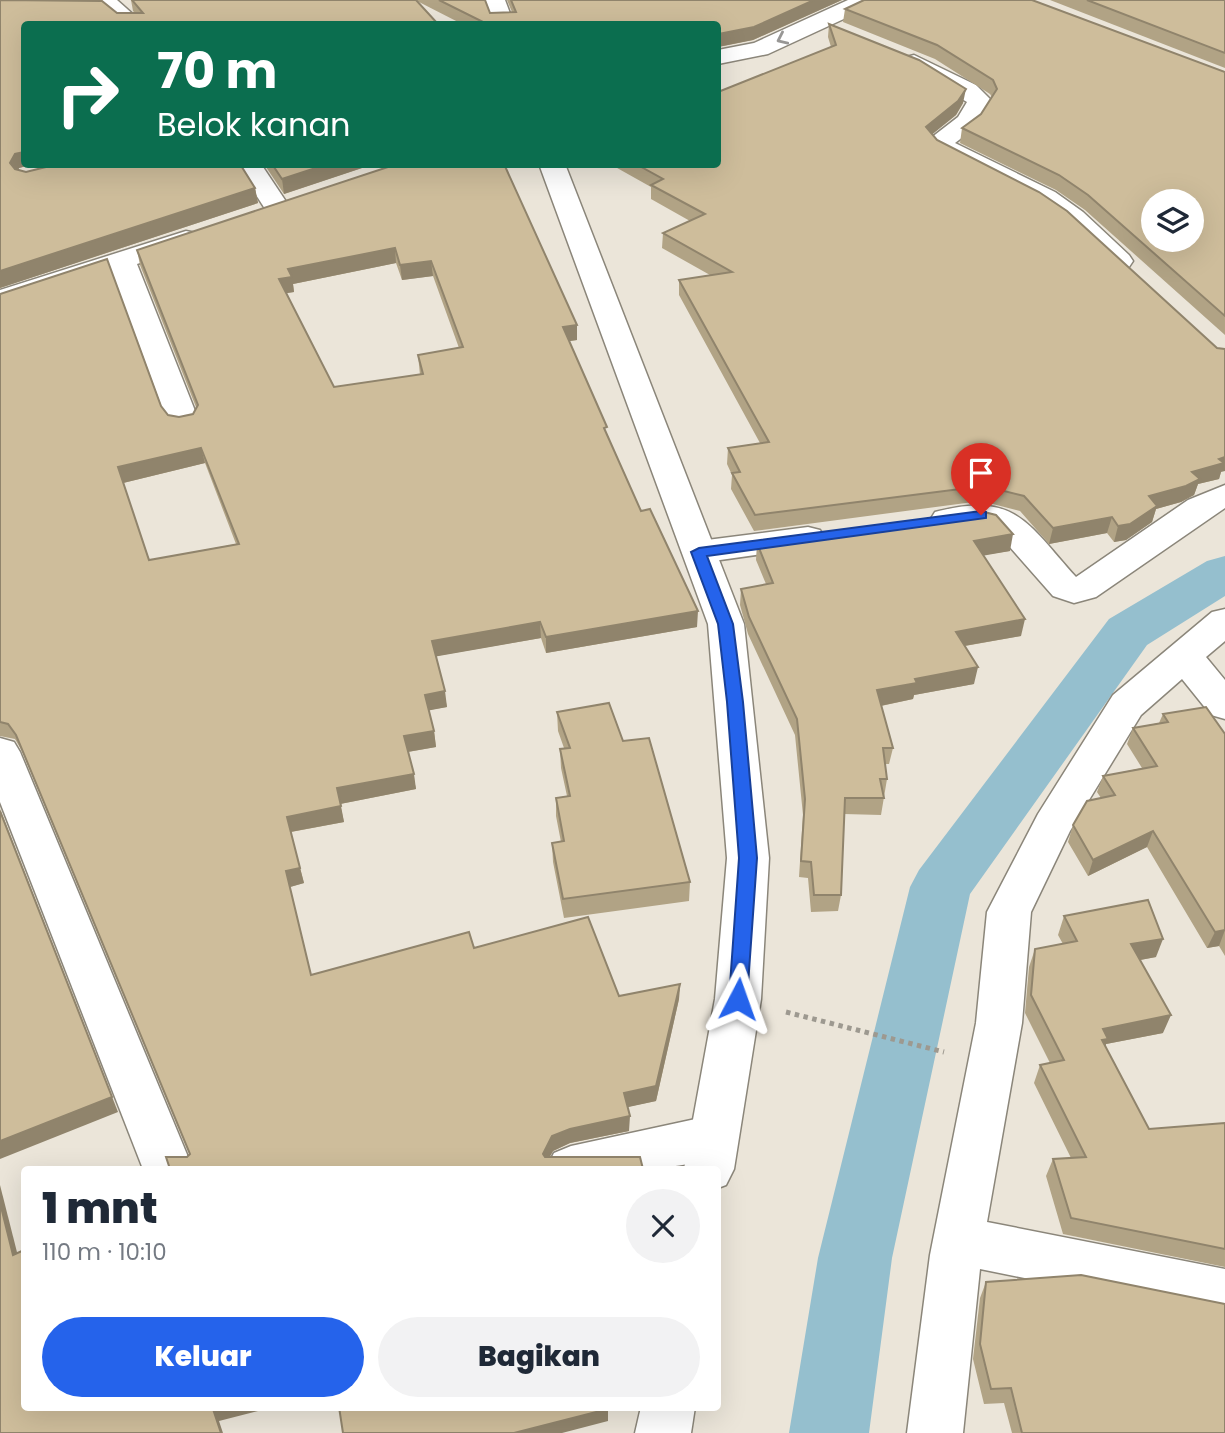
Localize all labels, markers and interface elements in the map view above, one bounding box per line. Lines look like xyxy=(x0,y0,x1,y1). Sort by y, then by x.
one-way arrow xyxy=(776,31,789,45)
text: 70 m xyxy=(157,37,277,105)
icon: right xyxy=(42,49,133,140)
text: Belok kanan xyxy=(157,102,351,147)
map controls xyxy=(1141,189,1204,252)
button: layers xyxy=(1141,189,1204,252)
pin xyxy=(951,443,1011,515)
icon: arrive xyxy=(962,454,1000,492)
position arrow xyxy=(701,962,775,1036)
text: 1 mnt xyxy=(42,1179,158,1238)
button: close xyxy=(626,1189,700,1263)
text: 110 m · 10:10 xyxy=(42,1236,167,1268)
button: Keluar xyxy=(42,1317,364,1397)
button: Bagikan xyxy=(378,1317,700,1397)

